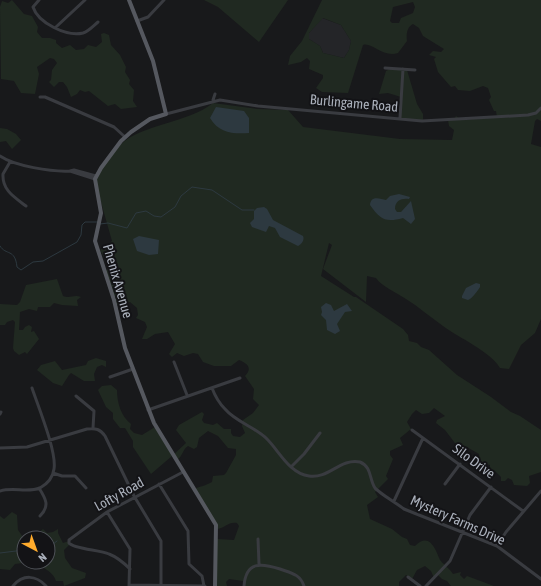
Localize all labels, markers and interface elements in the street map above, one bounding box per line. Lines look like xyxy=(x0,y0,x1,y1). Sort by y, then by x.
street label: Burlingame Road xyxy=(309,91,399,115)
street label: Phenix Avenue xyxy=(100,242,136,320)
street label: Silo Drive xyxy=(450,440,498,482)
street label: Lofty Road xyxy=(91,474,147,514)
street label: Mystery Farms Drive xyxy=(408,492,508,548)
north arrow xyxy=(16,530,56,570)
text: N xyxy=(36,551,49,564)

